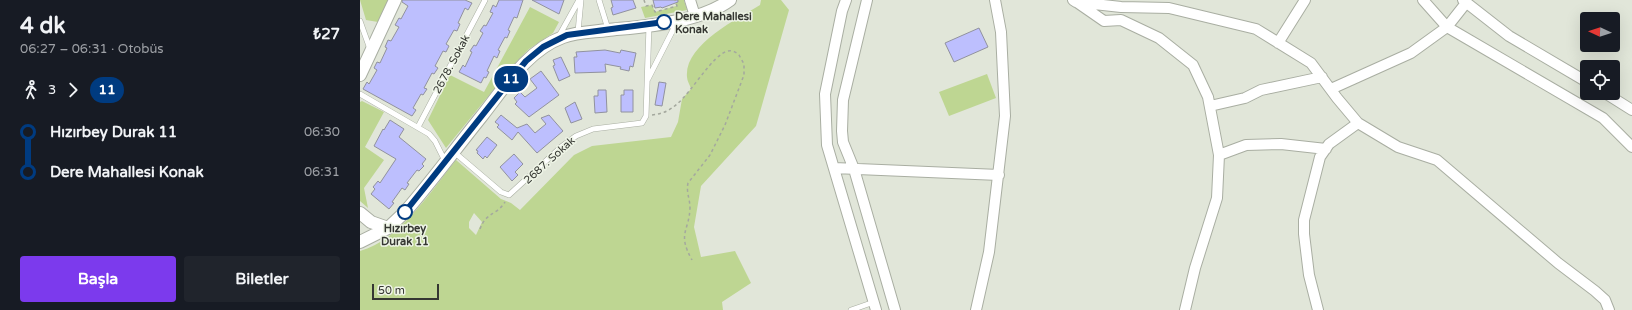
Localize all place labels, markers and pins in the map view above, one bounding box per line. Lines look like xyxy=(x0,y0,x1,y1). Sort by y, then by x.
place label: Dere Mahallesi Konak xyxy=(675,10,752,36)
marker: Dere Mahallesi Konak xyxy=(656,14,672,30)
marker: Hızırbey Durak 11 xyxy=(397,204,413,220)
place label: Hızırbey Durak 11 xyxy=(381,222,429,248)

